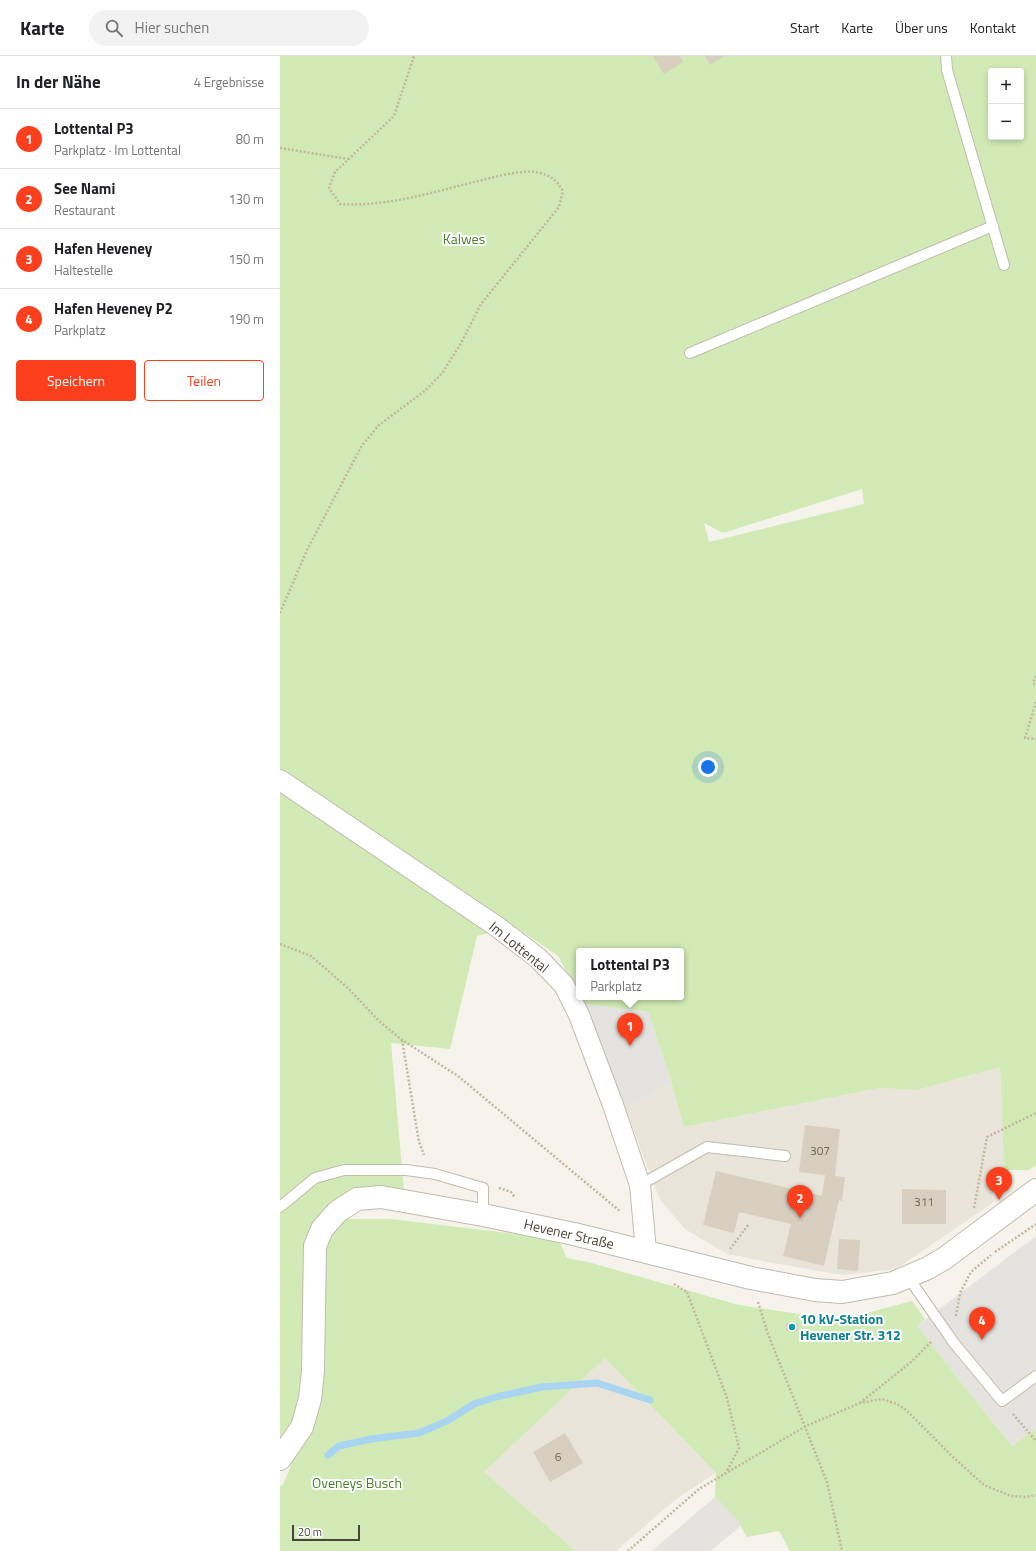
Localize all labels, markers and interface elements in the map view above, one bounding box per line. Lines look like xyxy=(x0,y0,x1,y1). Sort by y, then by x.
search box xyxy=(89,10,369,46)
text: Karte xyxy=(20,13,65,42)
text: Hier suchen xyxy=(135,16,209,39)
icon: search xyxy=(103,17,125,39)
text: Start xyxy=(790,17,819,38)
text: Karte xyxy=(841,17,873,38)
text: Über uns xyxy=(895,17,948,38)
text: Kontakt xyxy=(970,17,1016,38)
map controls xyxy=(988,68,1024,140)
button: + xyxy=(988,68,1024,104)
text: In der Nähe xyxy=(16,69,101,95)
text: 4 Ergebnisse xyxy=(194,72,264,92)
button: − xyxy=(988,104,1024,140)
text: Lottental P3 xyxy=(54,117,134,140)
text: 1 xyxy=(25,129,33,149)
text: 80 m xyxy=(236,129,264,149)
text: Parkplatz · Im Lottental xyxy=(54,140,181,160)
text: See Nami xyxy=(54,177,115,200)
text: 2 xyxy=(25,189,33,209)
text: 130 m xyxy=(228,189,264,209)
text: Restaurant xyxy=(54,200,115,220)
park label: Kalwes xyxy=(443,228,485,249)
text: Hafen Heveney xyxy=(54,237,152,260)
text: 3 xyxy=(25,249,33,269)
text: 150 m xyxy=(228,249,264,269)
text: Haltestelle xyxy=(54,260,113,280)
text: Hafen Heveney P2 xyxy=(54,297,173,320)
text: 4 xyxy=(25,309,33,329)
text: 190 m xyxy=(228,309,264,329)
text: Parkplatz xyxy=(54,320,106,340)
button: Speichern xyxy=(16,360,136,401)
button: Teilen xyxy=(144,360,264,401)
your location xyxy=(698,757,718,777)
street label: Im Lottental xyxy=(485,916,554,977)
popup xyxy=(576,948,684,1000)
text: Lottental P3 xyxy=(590,953,670,976)
text: Parkplatz xyxy=(590,976,642,996)
pin: 1 xyxy=(617,1013,643,1046)
house number: 307 xyxy=(810,1141,830,1160)
pin: 3 xyxy=(986,1167,1012,1200)
pin: 2 xyxy=(787,1185,813,1218)
house number: 311 xyxy=(914,1192,934,1211)
street label: Hevener Straße xyxy=(522,1213,616,1254)
pin: 4 xyxy=(969,1307,995,1340)
place label: 10 kV-Station Hevener Str. 312 xyxy=(800,1308,901,1345)
marker: 10 kV-Station Hevener Str. 312 xyxy=(787,1322,797,1332)
house number: 6 xyxy=(555,1447,562,1466)
park label: Oveneys Busch xyxy=(312,1472,402,1493)
scale bar xyxy=(292,1523,360,1542)
text: 20 m xyxy=(298,1524,322,1540)

